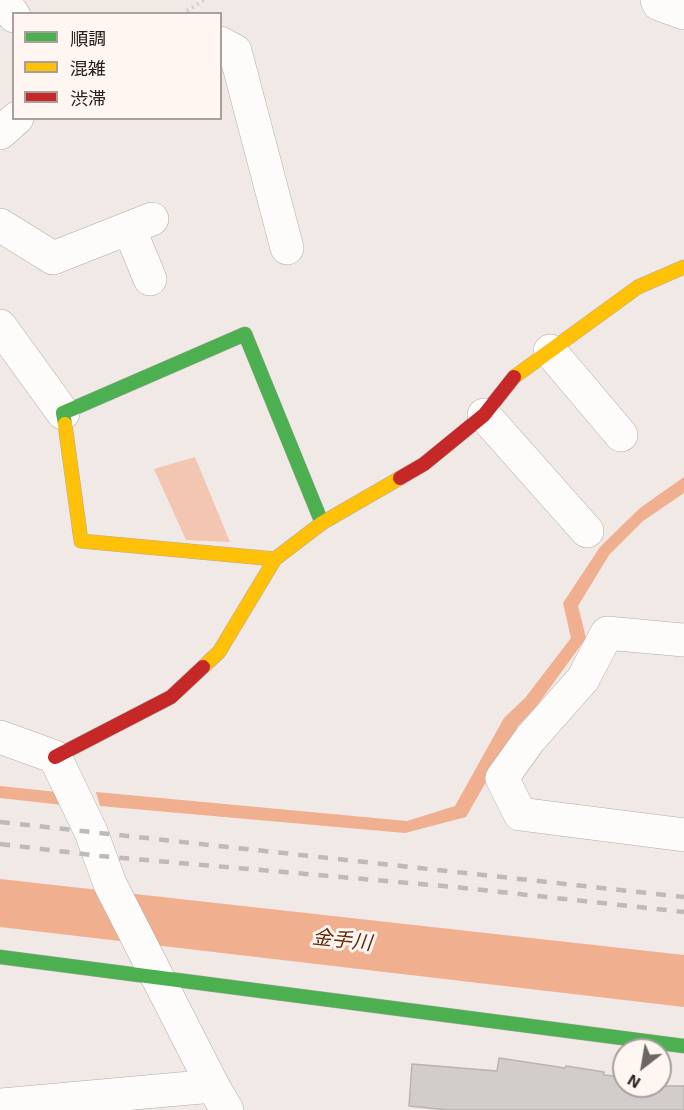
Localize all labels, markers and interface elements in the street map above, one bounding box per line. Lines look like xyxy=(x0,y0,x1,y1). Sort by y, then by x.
legend xyxy=(12,12,222,120)
text: 順調 xyxy=(70,27,106,49)
text: 混雑 xyxy=(70,57,106,79)
text: 渋滞 xyxy=(70,87,106,109)
water label: 金手川 xyxy=(311,925,373,955)
north arrow xyxy=(612,1038,672,1098)
text: N xyxy=(624,1071,643,1093)

